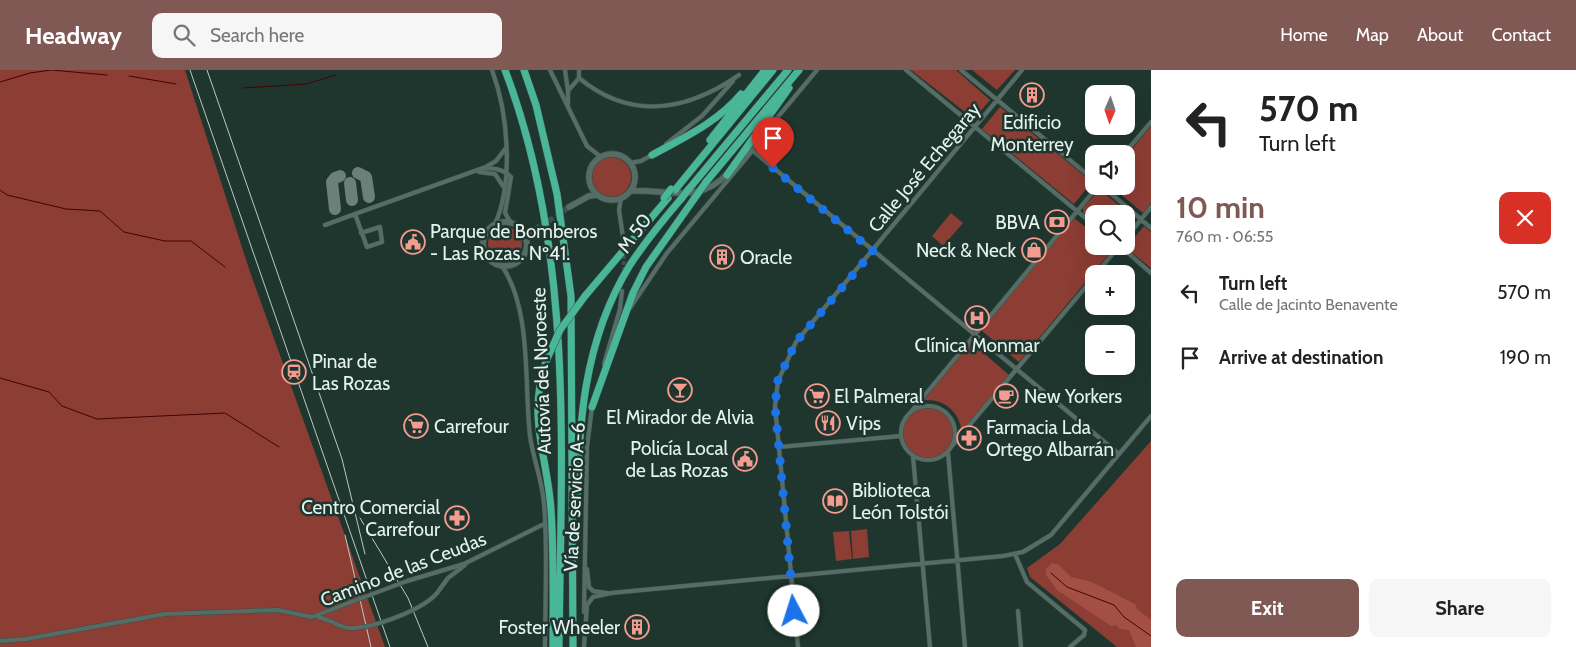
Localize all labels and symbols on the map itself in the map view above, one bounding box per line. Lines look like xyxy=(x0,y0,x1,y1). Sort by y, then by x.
building icon: Edificio Monterrey xyxy=(1019,82,1045,108)
north arrow xyxy=(1085,85,1135,135)
street label: Calle José Echegaray xyxy=(863,97,986,237)
place label: Edificio Monterrey xyxy=(990,111,1074,156)
pin xyxy=(752,117,794,168)
street label: M 50 xyxy=(612,209,656,258)
bank icon: BBVA xyxy=(1044,209,1070,235)
place label: BBVA xyxy=(995,211,1040,234)
place label: Parque de Bomberos - Las Rozas. Nº41. xyxy=(430,220,598,265)
public building icon: Parque de Bomberos - Las Rozas. Nº41. xyxy=(400,229,426,255)
shop icon: Neck & Neck xyxy=(1021,237,1047,263)
place label: Neck & Neck xyxy=(916,239,1016,262)
building icon: Oracle xyxy=(709,244,735,270)
place label: Oracle xyxy=(740,246,793,269)
street label: Autovía del Noroeste xyxy=(527,287,556,455)
hospital icon: Clínica Monmar xyxy=(964,305,990,331)
place label: Clínica Monmar xyxy=(915,334,1039,357)
place label: Pinar de Las Rozas xyxy=(312,350,390,395)
station icon: Pinar de Las Rozas xyxy=(281,359,307,385)
bar icon: El Mirador de Alvia xyxy=(667,377,693,403)
supermarket icon: El Palmeral xyxy=(804,383,830,409)
cafe icon: New Yorkers xyxy=(993,383,1019,409)
place label: El Palmeral xyxy=(834,385,924,408)
place label: New Yorkers xyxy=(1024,385,1122,408)
place label: El Mirador de Alvia xyxy=(606,406,754,429)
restaurant icon: Vips xyxy=(815,410,841,436)
place label: Vips xyxy=(846,412,881,435)
supermarket icon: Carrefour xyxy=(403,413,429,439)
place label: Carrefour xyxy=(434,415,509,438)
place label: Farmacia Lda Ortego Albarrán xyxy=(986,416,1114,461)
street label: Vía de servicio A-6 xyxy=(559,422,590,572)
pharmacy icon: Farmacia Lda Ortego Albarrán xyxy=(956,425,982,451)
place label: Policía Local de Las Rozas xyxy=(625,437,729,482)
public building icon: Policía Local de Las Rozas xyxy=(732,446,758,472)
place label: Biblioteca León Tolstói xyxy=(852,479,949,524)
library icon: Biblioteca León Tolstói xyxy=(822,488,848,514)
place label: Centro Comercial Carrefour xyxy=(301,496,441,541)
pharmacy icon: Centro Comercial Carrefour xyxy=(444,505,470,531)
street label: Camino de las Ceudas xyxy=(317,527,489,612)
position arrow xyxy=(767,584,819,636)
building icon: Foster Wheeler xyxy=(624,614,650,640)
place label: Foster Wheeler xyxy=(498,616,620,639)

